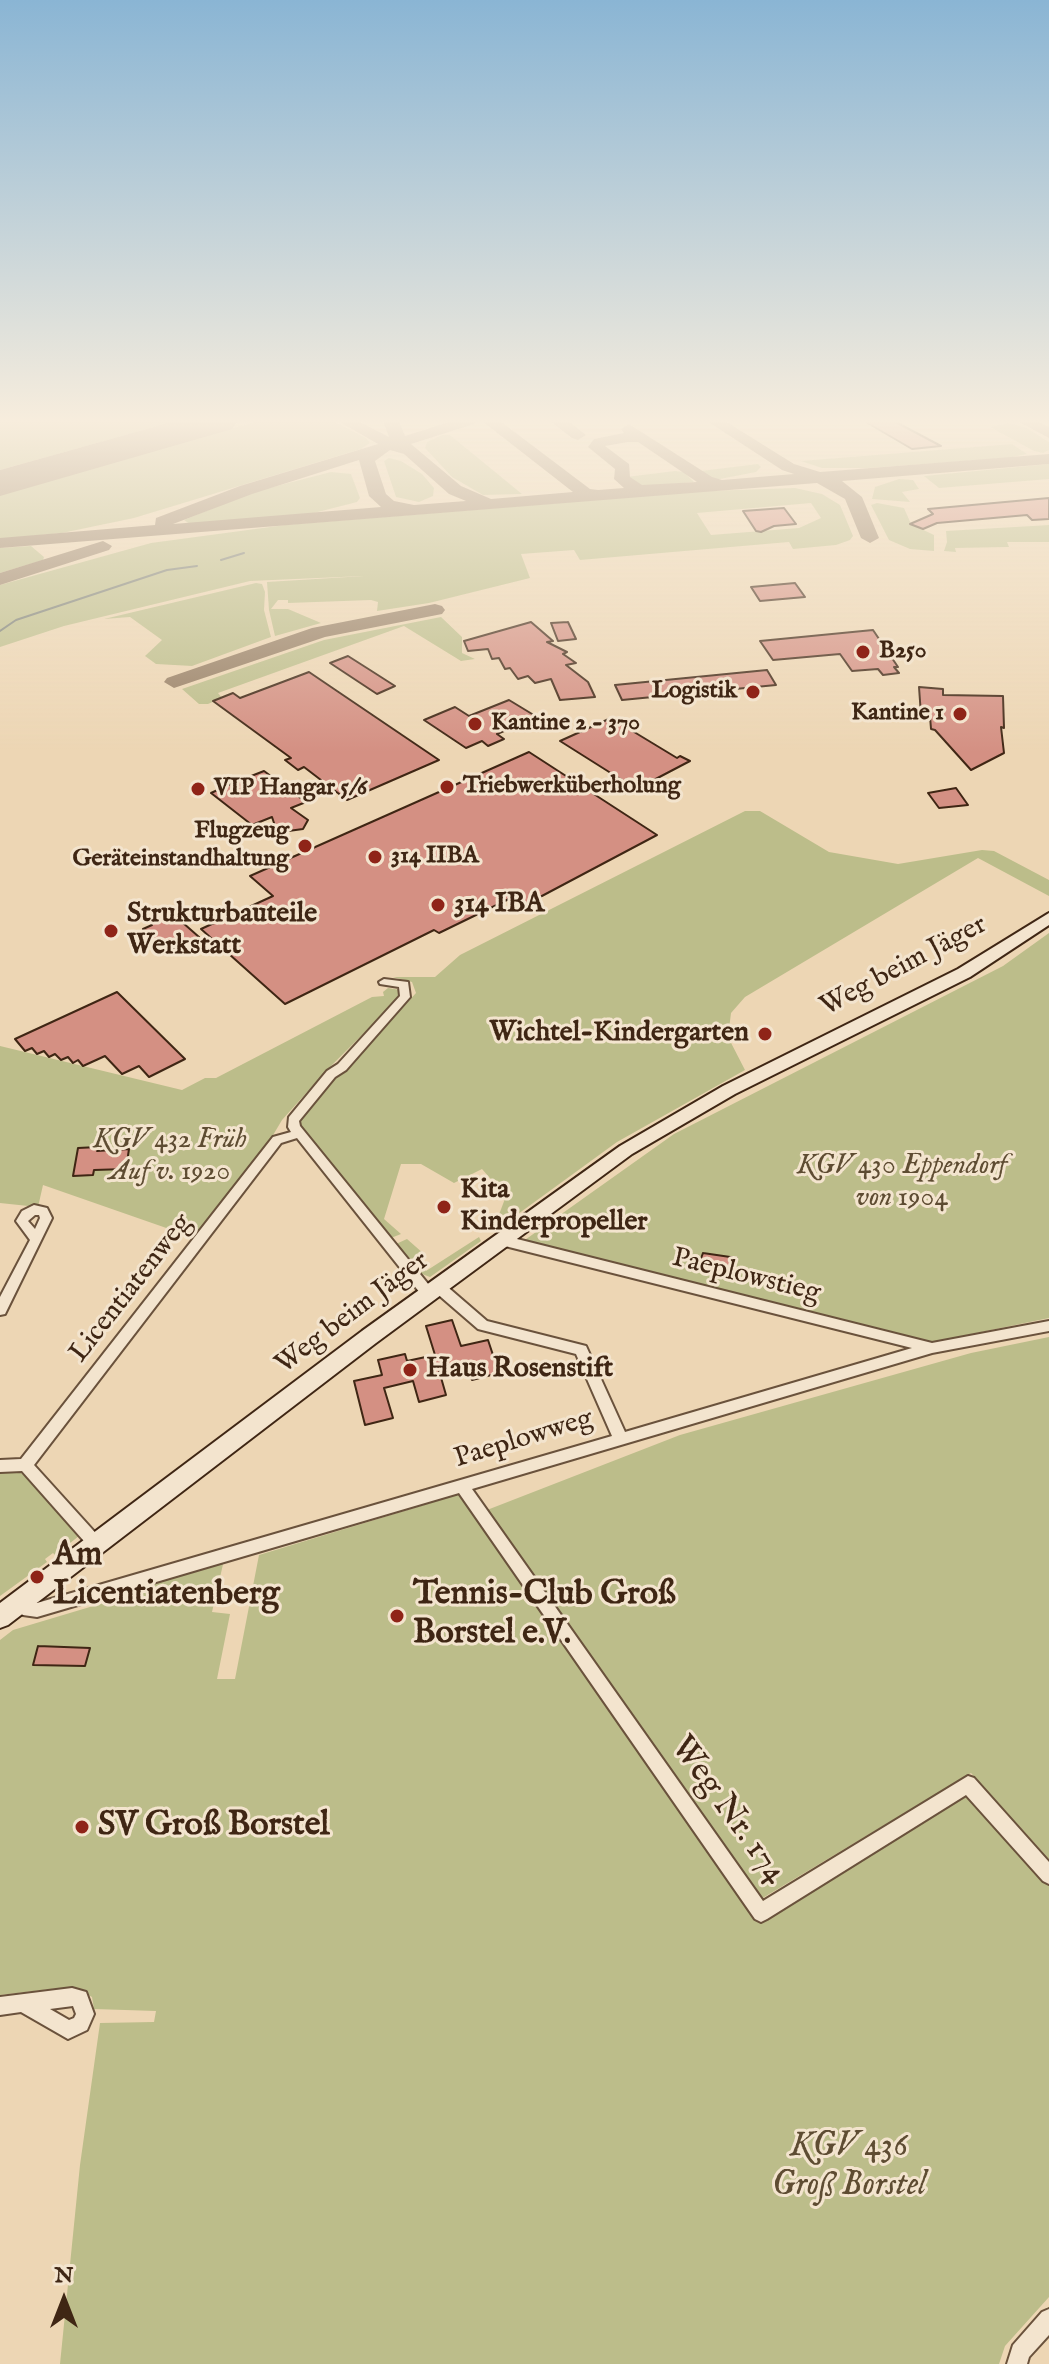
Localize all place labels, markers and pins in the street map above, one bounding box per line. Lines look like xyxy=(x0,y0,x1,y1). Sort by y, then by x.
place label: B250 xyxy=(879,638,926,666)
marker: B250 xyxy=(854,643,872,661)
place label: Logistik xyxy=(651,678,737,706)
marker: Logistik xyxy=(744,683,762,701)
place label: Kantine 1 xyxy=(851,700,944,728)
marker: Kantine 1 xyxy=(951,705,969,723)
place label: Kantine 2 - 370 xyxy=(491,710,640,738)
marker: Kantine 2 - 370 xyxy=(466,715,484,733)
place label: Triebwerküberholung xyxy=(463,773,681,801)
place label: VIP Hangar 5/6 xyxy=(214,775,367,803)
marker: Triebwerküberholung xyxy=(438,778,456,796)
marker: VIP Hangar 5/6 xyxy=(189,780,207,798)
place label: Flugzeug Geräteinstandhaltung xyxy=(72,818,289,874)
marker: Flugzeug Geräteinstandhaltung xyxy=(296,837,314,855)
place label: 314 IIBA xyxy=(391,843,479,871)
marker: 314 IIBA xyxy=(366,848,384,866)
place label: 314 IBA xyxy=(454,888,544,922)
marker: 314 IBA xyxy=(429,896,447,914)
place label: Strukturbauteile Werkstatt xyxy=(127,898,317,964)
marker: Strukturbauteile Werkstatt xyxy=(102,922,120,940)
place label: Wichtel-Kindergarten xyxy=(489,1017,749,1051)
marker: Wichtel-Kindergarten xyxy=(756,1025,774,1043)
place label: Kita Kinderpropeller xyxy=(460,1174,648,1240)
marker: Kita Kinderpropeller xyxy=(435,1198,453,1216)
place label: Haus Rosenstift xyxy=(426,1353,613,1387)
marker: Haus Rosenstift xyxy=(401,1361,419,1379)
place label: Am Licentiatenberg xyxy=(53,1537,280,1616)
marker: Am Licentiatenberg xyxy=(28,1568,46,1586)
place label: Tennis-Club Groß Borstel e.V. xyxy=(413,1576,676,1656)
marker: Tennis-Club Groß Borstel e.V. xyxy=(388,1607,406,1625)
place label: SV Groß Borstel xyxy=(98,1807,330,1847)
marker: SV Groß Borstel xyxy=(73,1818,91,1836)

